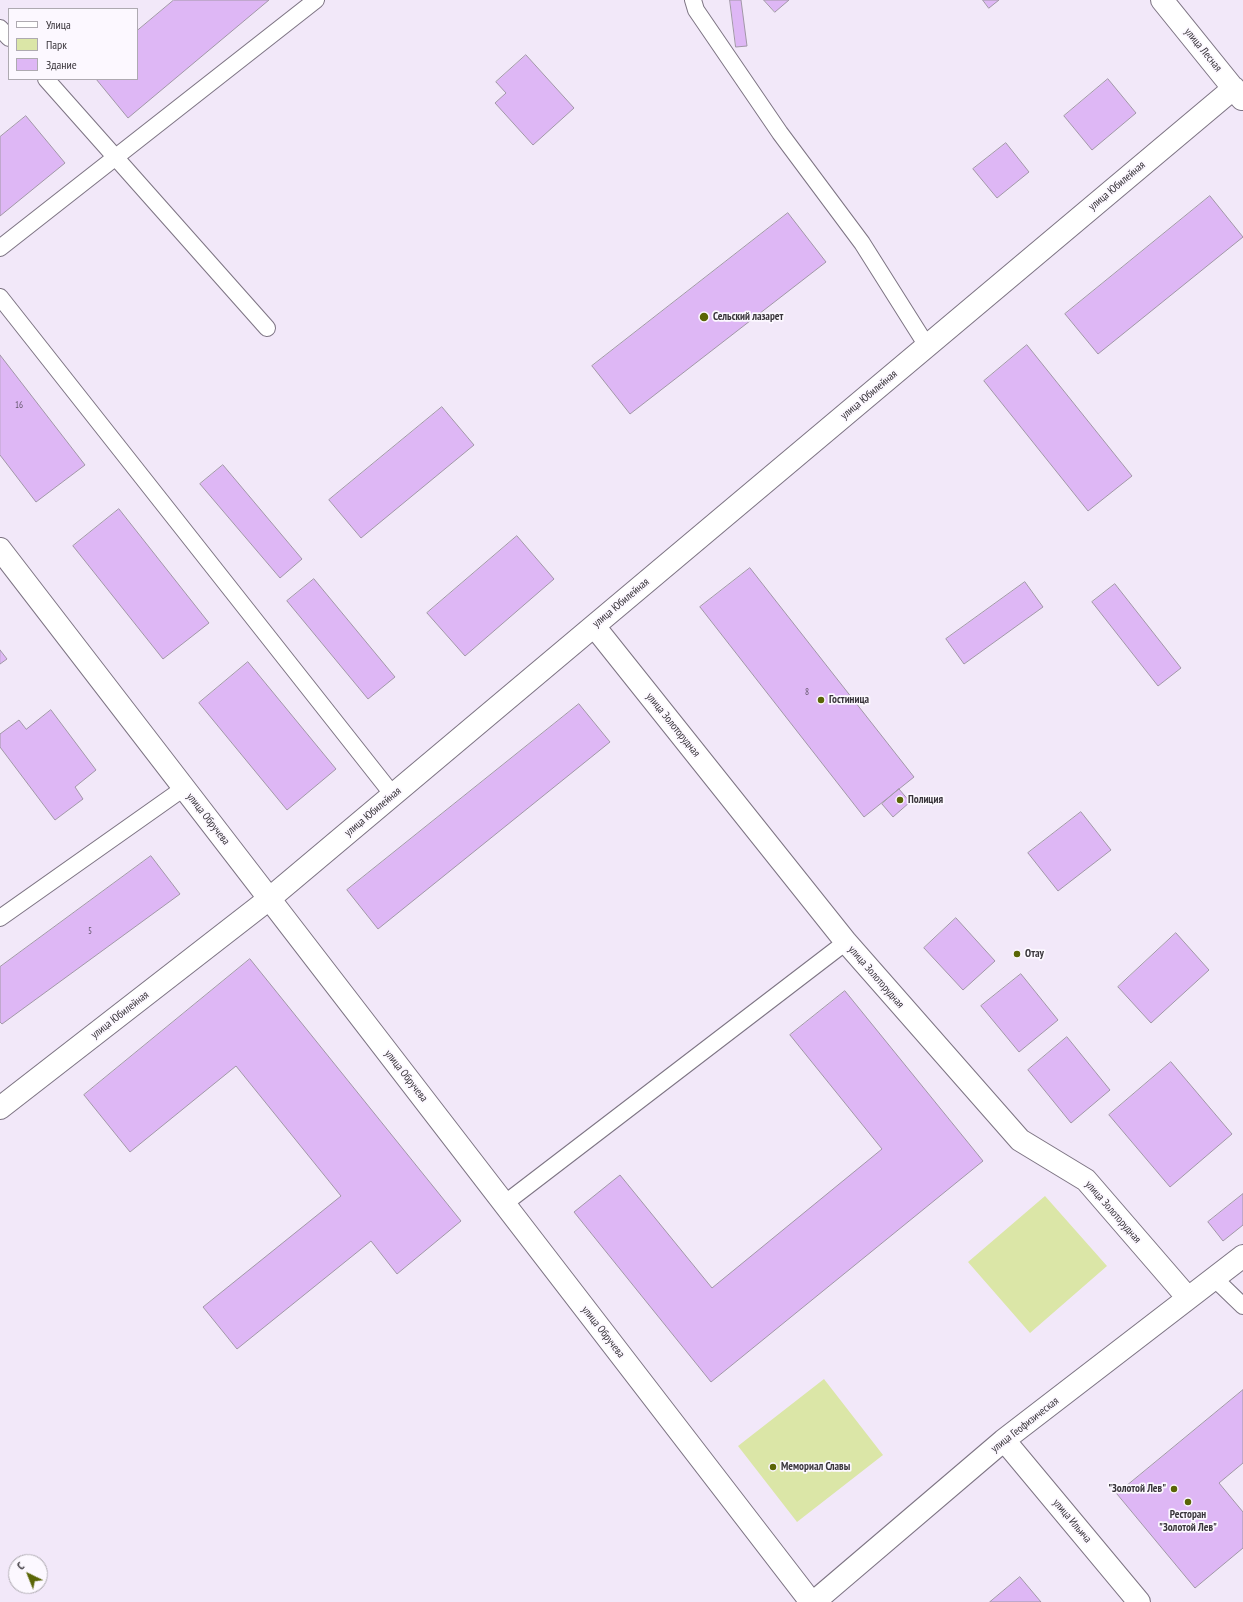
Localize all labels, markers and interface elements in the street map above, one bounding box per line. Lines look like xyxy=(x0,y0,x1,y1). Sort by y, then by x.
legend xyxy=(8,8,138,80)
text: Улица xyxy=(46,17,71,32)
street label: улица Лесная xyxy=(1181,26,1225,74)
text: Парк xyxy=(46,37,67,52)
text: Здание xyxy=(46,57,77,72)
street label: улица Юбилейная xyxy=(1086,159,1148,213)
place label: Сельский лазарет xyxy=(713,310,783,324)
marker: Сельский лазарет xyxy=(698,311,710,323)
street label: улица Юбилейная xyxy=(838,368,900,422)
house number: 16 xyxy=(15,400,23,410)
street label: улица Юбилейная xyxy=(590,576,652,630)
house number: 8 xyxy=(805,687,809,697)
street label: улица Золоторудная xyxy=(643,690,703,760)
place label: Гостиница xyxy=(829,693,869,707)
marker: Гостиница xyxy=(816,695,826,705)
street label: улица Юбилейная xyxy=(342,785,404,839)
street label: улица Обручева xyxy=(184,790,232,848)
place label: Полиция xyxy=(908,793,943,807)
marker: Полиция xyxy=(895,795,905,805)
house number: 5 xyxy=(88,926,92,936)
street label: улица Золоторудная xyxy=(845,943,907,1011)
place label: Отау xyxy=(1025,947,1044,961)
marker: Отау xyxy=(1012,949,1022,959)
street label: улица Юбилейная xyxy=(88,988,152,1042)
street label: улица Обручева xyxy=(382,1047,430,1105)
street label: улица Золоторудная xyxy=(1082,1178,1144,1246)
street label: улица Обручева xyxy=(579,1303,627,1361)
street label: улица Геофизическая xyxy=(989,1394,1061,1456)
place label: Мемориал Славы xyxy=(781,1460,850,1474)
marker: Мемориал Славы xyxy=(768,1462,778,1472)
place label: "Золотой Лев" xyxy=(1108,1482,1166,1496)
marker: "Золотой Лев" xyxy=(1169,1484,1179,1494)
street label: улица Ильича xyxy=(1050,1496,1094,1546)
marker: Ресторан "Золотой Лев" xyxy=(1183,1497,1193,1507)
place label: Ресторан "Золотой Лев" xyxy=(1159,1508,1217,1534)
north arrow xyxy=(8,1554,48,1594)
text: С xyxy=(14,1559,27,1573)

